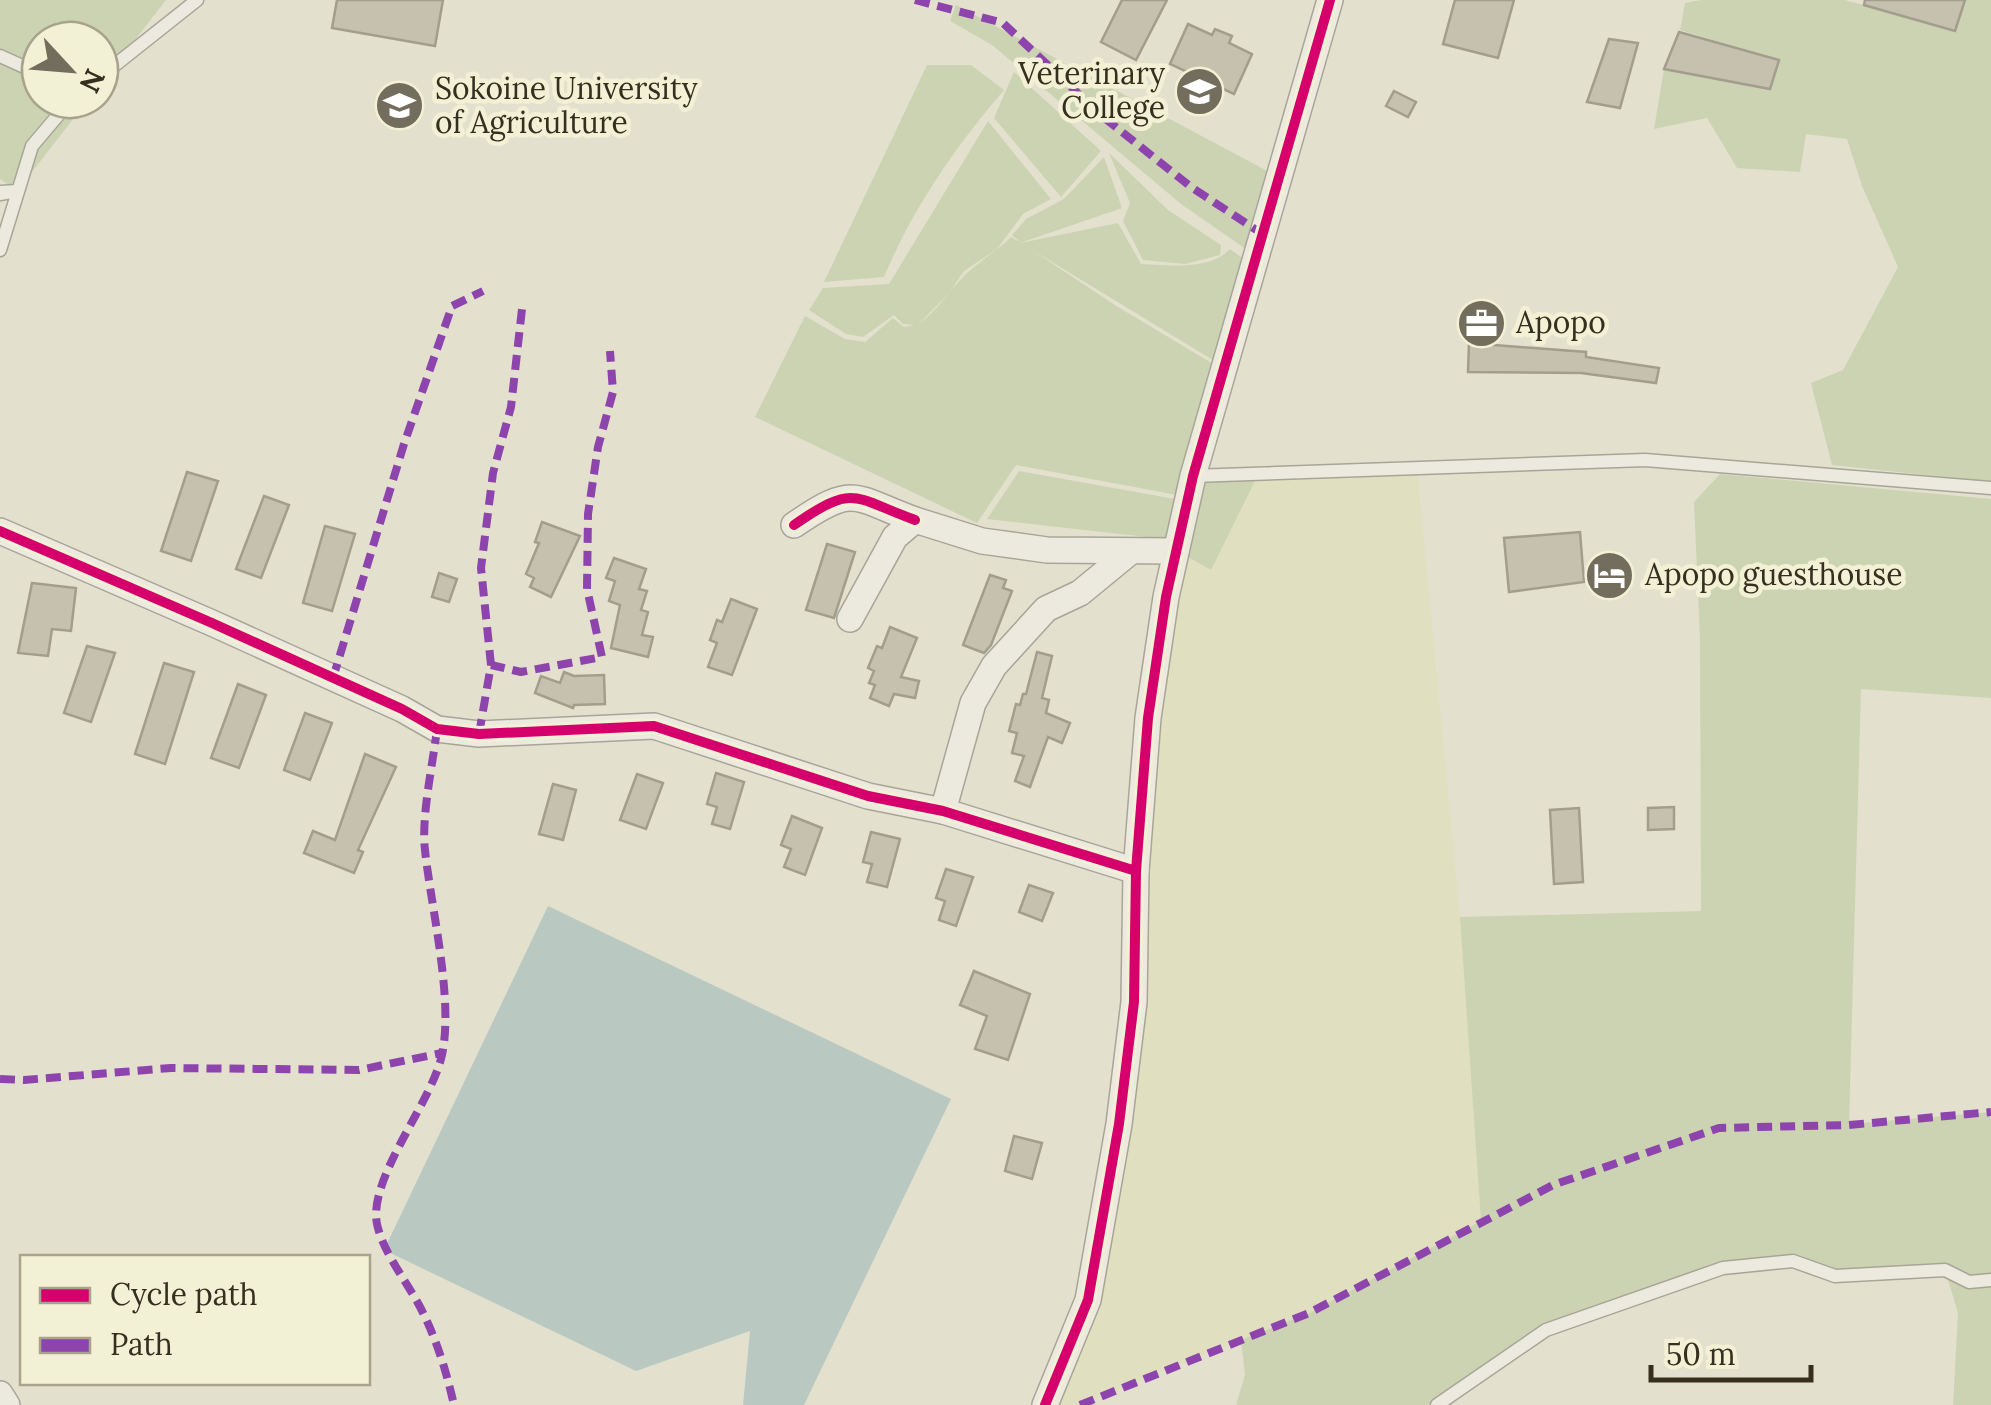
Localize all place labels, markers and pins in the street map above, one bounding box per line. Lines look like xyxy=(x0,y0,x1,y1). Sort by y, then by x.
place label: Veterinary College xyxy=(1017,54,1165,127)
school or university icon: Veterinary College xyxy=(1174,65,1226,117)
place label: Sokoine University of Agriculture xyxy=(435,69,698,142)
school or university icon: Sokoine University of Agriculture xyxy=(374,80,426,132)
office icon: Apopo xyxy=(1455,297,1507,349)
place label: Apopo xyxy=(1515,303,1606,341)
hotel icon: Apopo guesthouse xyxy=(1584,549,1636,601)
place label: Apopo guesthouse xyxy=(1644,555,1902,594)

